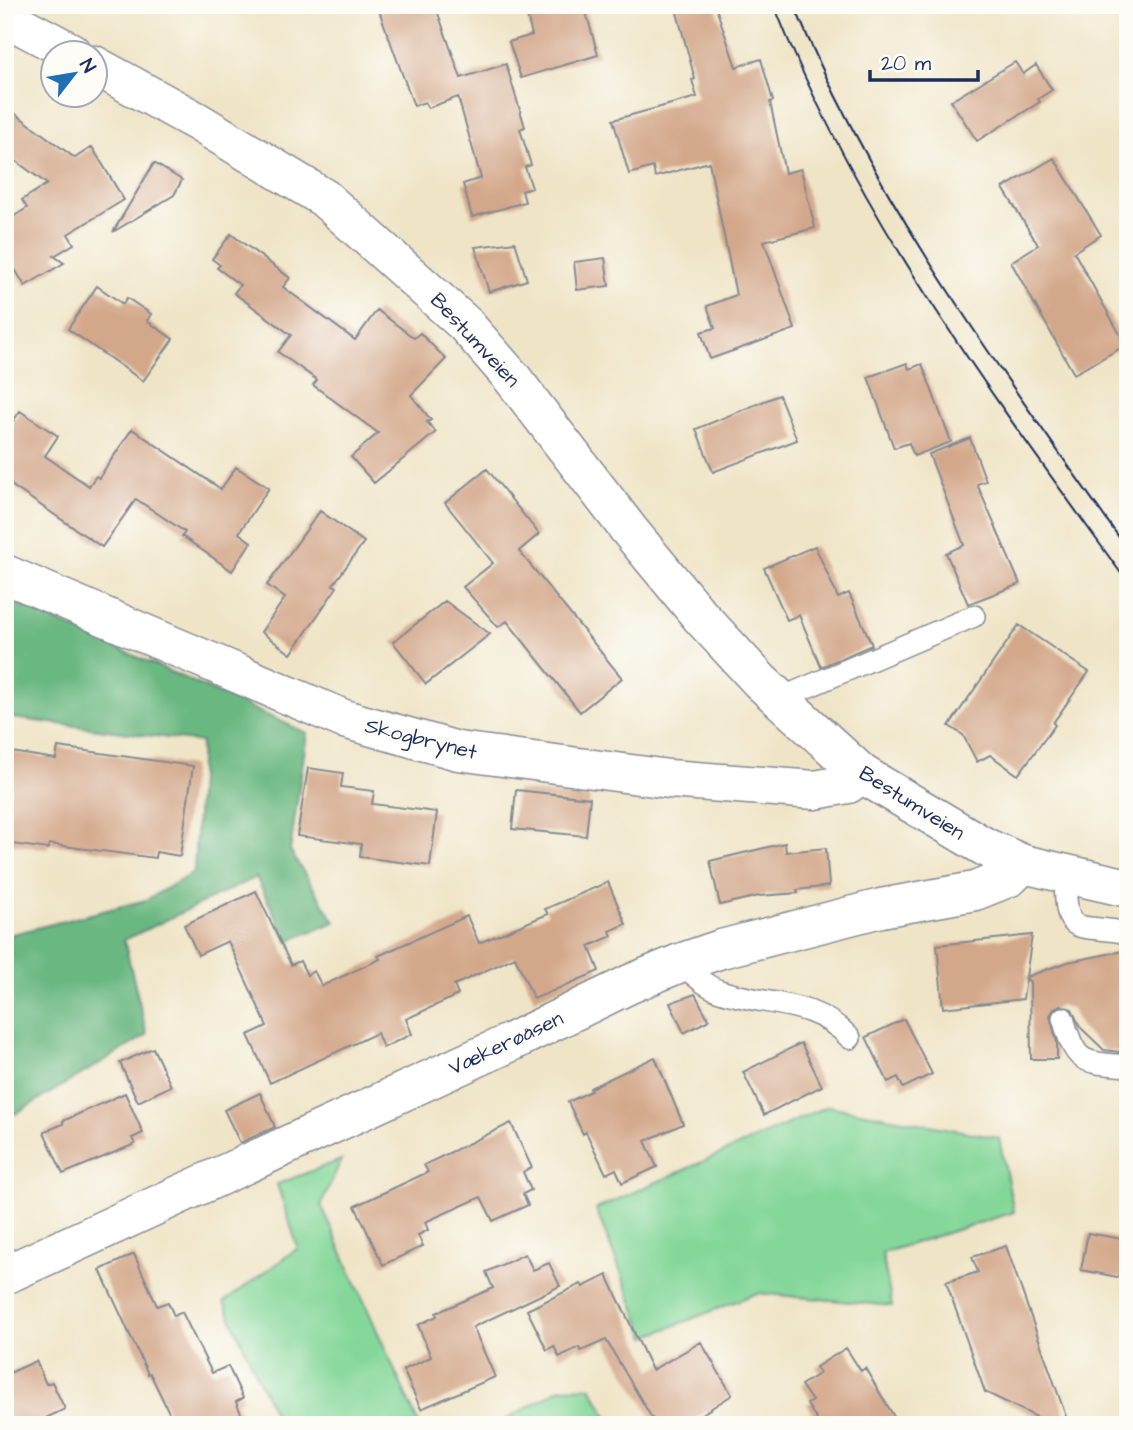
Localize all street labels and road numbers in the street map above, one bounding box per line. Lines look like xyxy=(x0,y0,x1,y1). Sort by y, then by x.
street label: Bestumveien xyxy=(424,286,526,394)
street label: Skogbrynet xyxy=(362,711,480,769)
street label: Bestumveien xyxy=(854,759,970,847)
street label: Vækerøåsen xyxy=(444,1004,568,1082)

